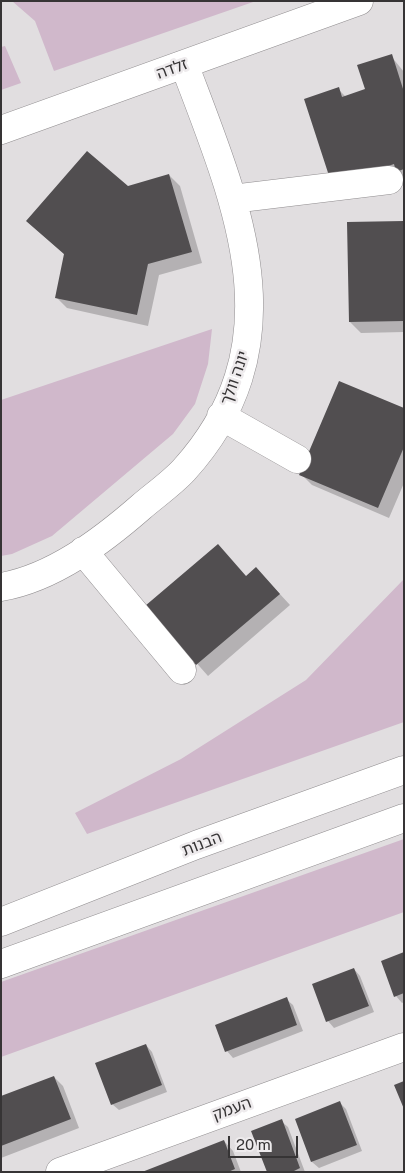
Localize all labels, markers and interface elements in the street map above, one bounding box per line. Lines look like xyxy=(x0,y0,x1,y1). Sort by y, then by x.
street label: זלדה xyxy=(154,55,190,83)
street label: יונה וולך xyxy=(217,349,253,407)
street label: הבנות xyxy=(179,828,225,860)
street label: העמק xyxy=(210,1093,254,1125)
scale bar xyxy=(230,1126,300,1158)
text: 20 m xyxy=(236,1136,271,1153)

